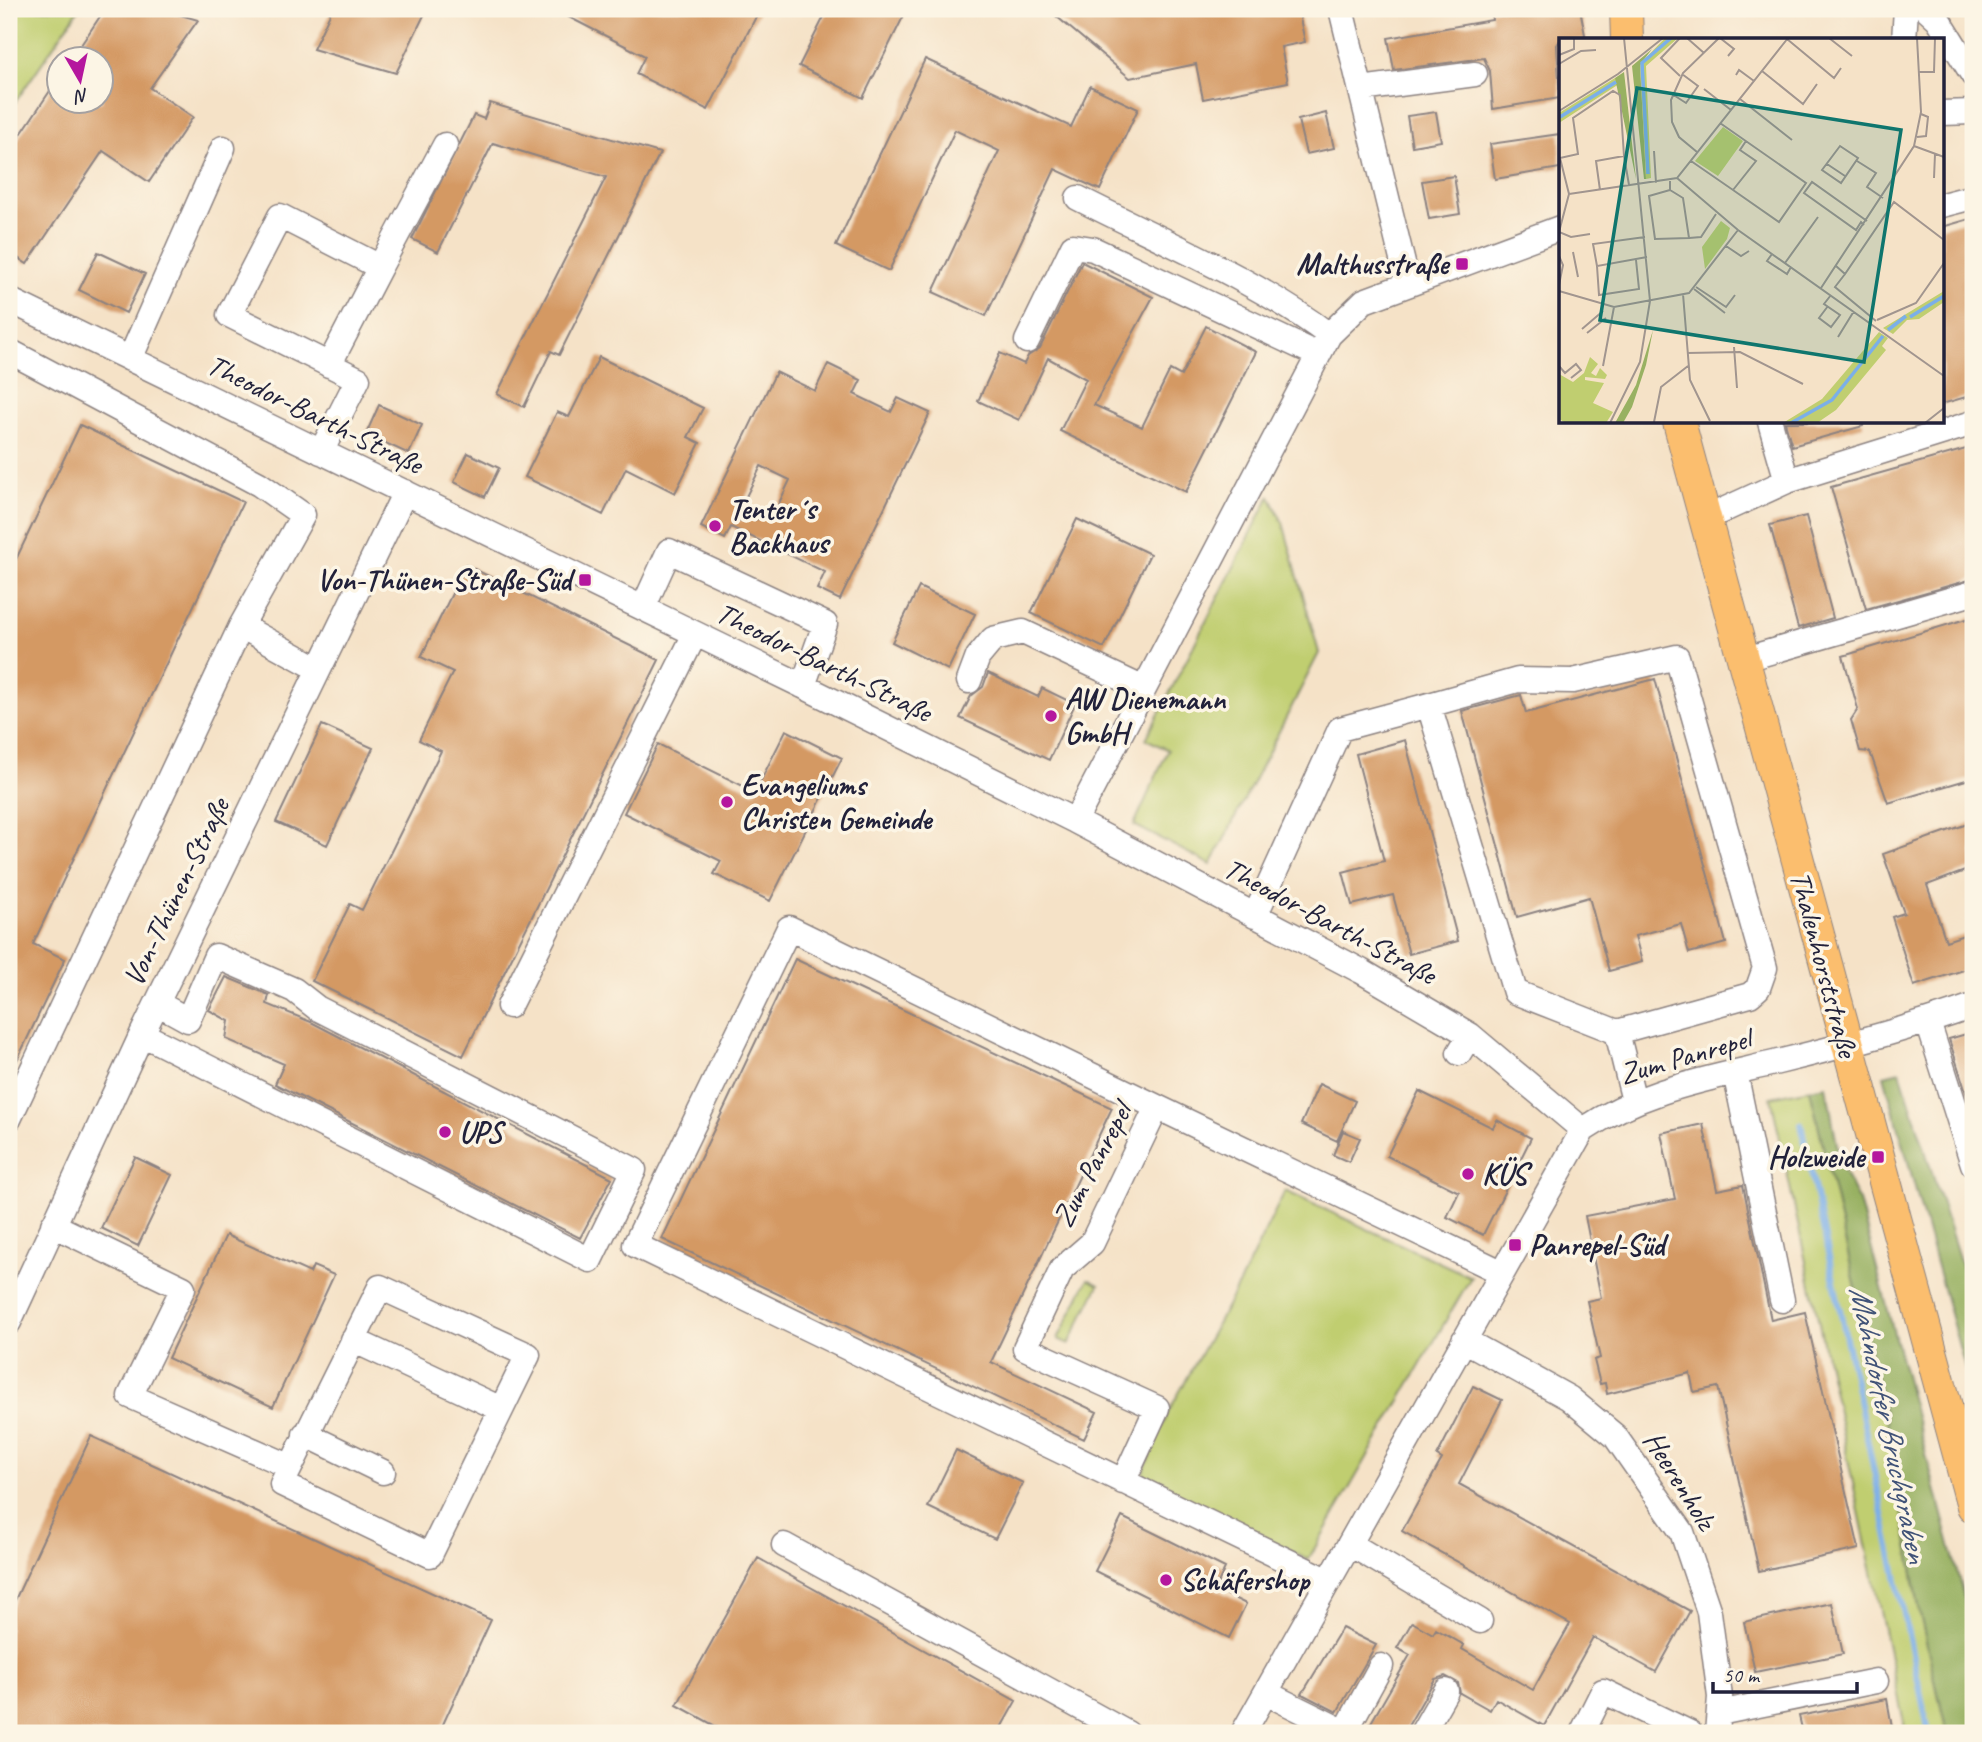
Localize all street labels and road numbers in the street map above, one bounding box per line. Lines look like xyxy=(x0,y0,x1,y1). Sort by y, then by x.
street label: Theodor-Barth-Straße xyxy=(201,345,431,484)
street label: Theodor-Barth-Straße xyxy=(710,593,940,732)
street label: Von-Thünen-Straße xyxy=(114,790,239,992)
street label: Theodor-Barth-Straße xyxy=(1217,849,1445,994)
street label: Thalenhorststraße xyxy=(1781,867,1868,1063)
street label: Zum Panrepel xyxy=(1615,1018,1760,1093)
street label: Zum Panrepel xyxy=(1044,1092,1143,1233)
street label: Heerenholz xyxy=(1635,1424,1726,1539)

